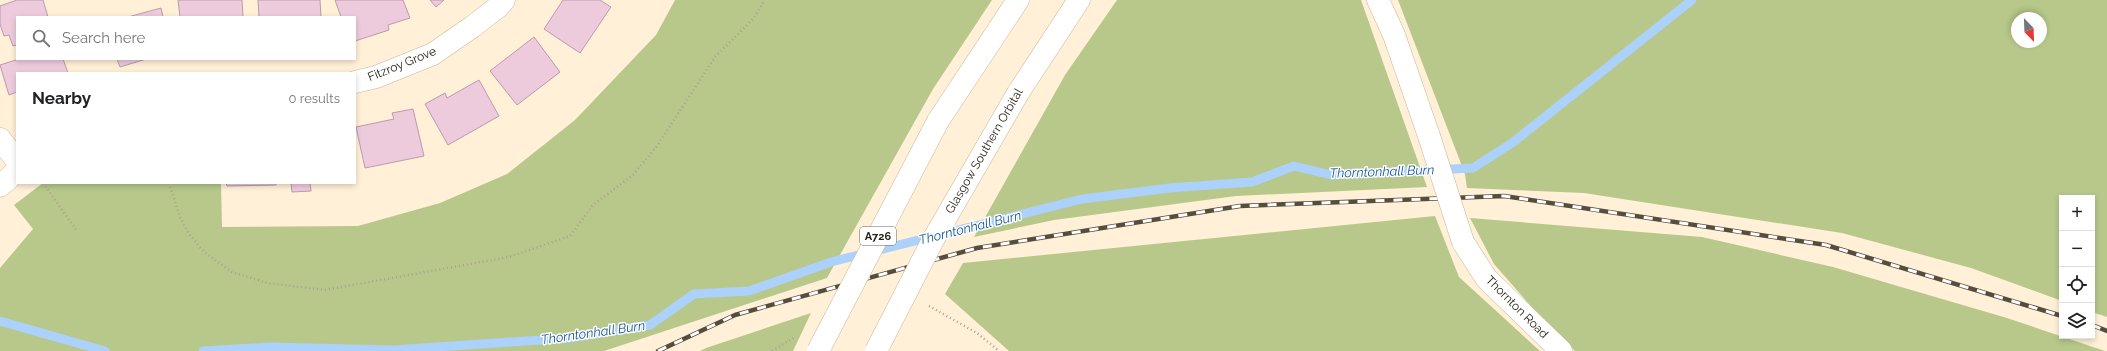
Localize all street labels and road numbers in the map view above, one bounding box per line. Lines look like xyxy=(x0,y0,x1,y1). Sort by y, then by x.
street label: Fitzroy Grove xyxy=(366,44,438,84)
street label: Glasgow Southern Orbital xyxy=(942,85,1026,216)
road number: A726 xyxy=(860,227,896,245)
street label: Thornton Road xyxy=(1483,273,1551,341)

